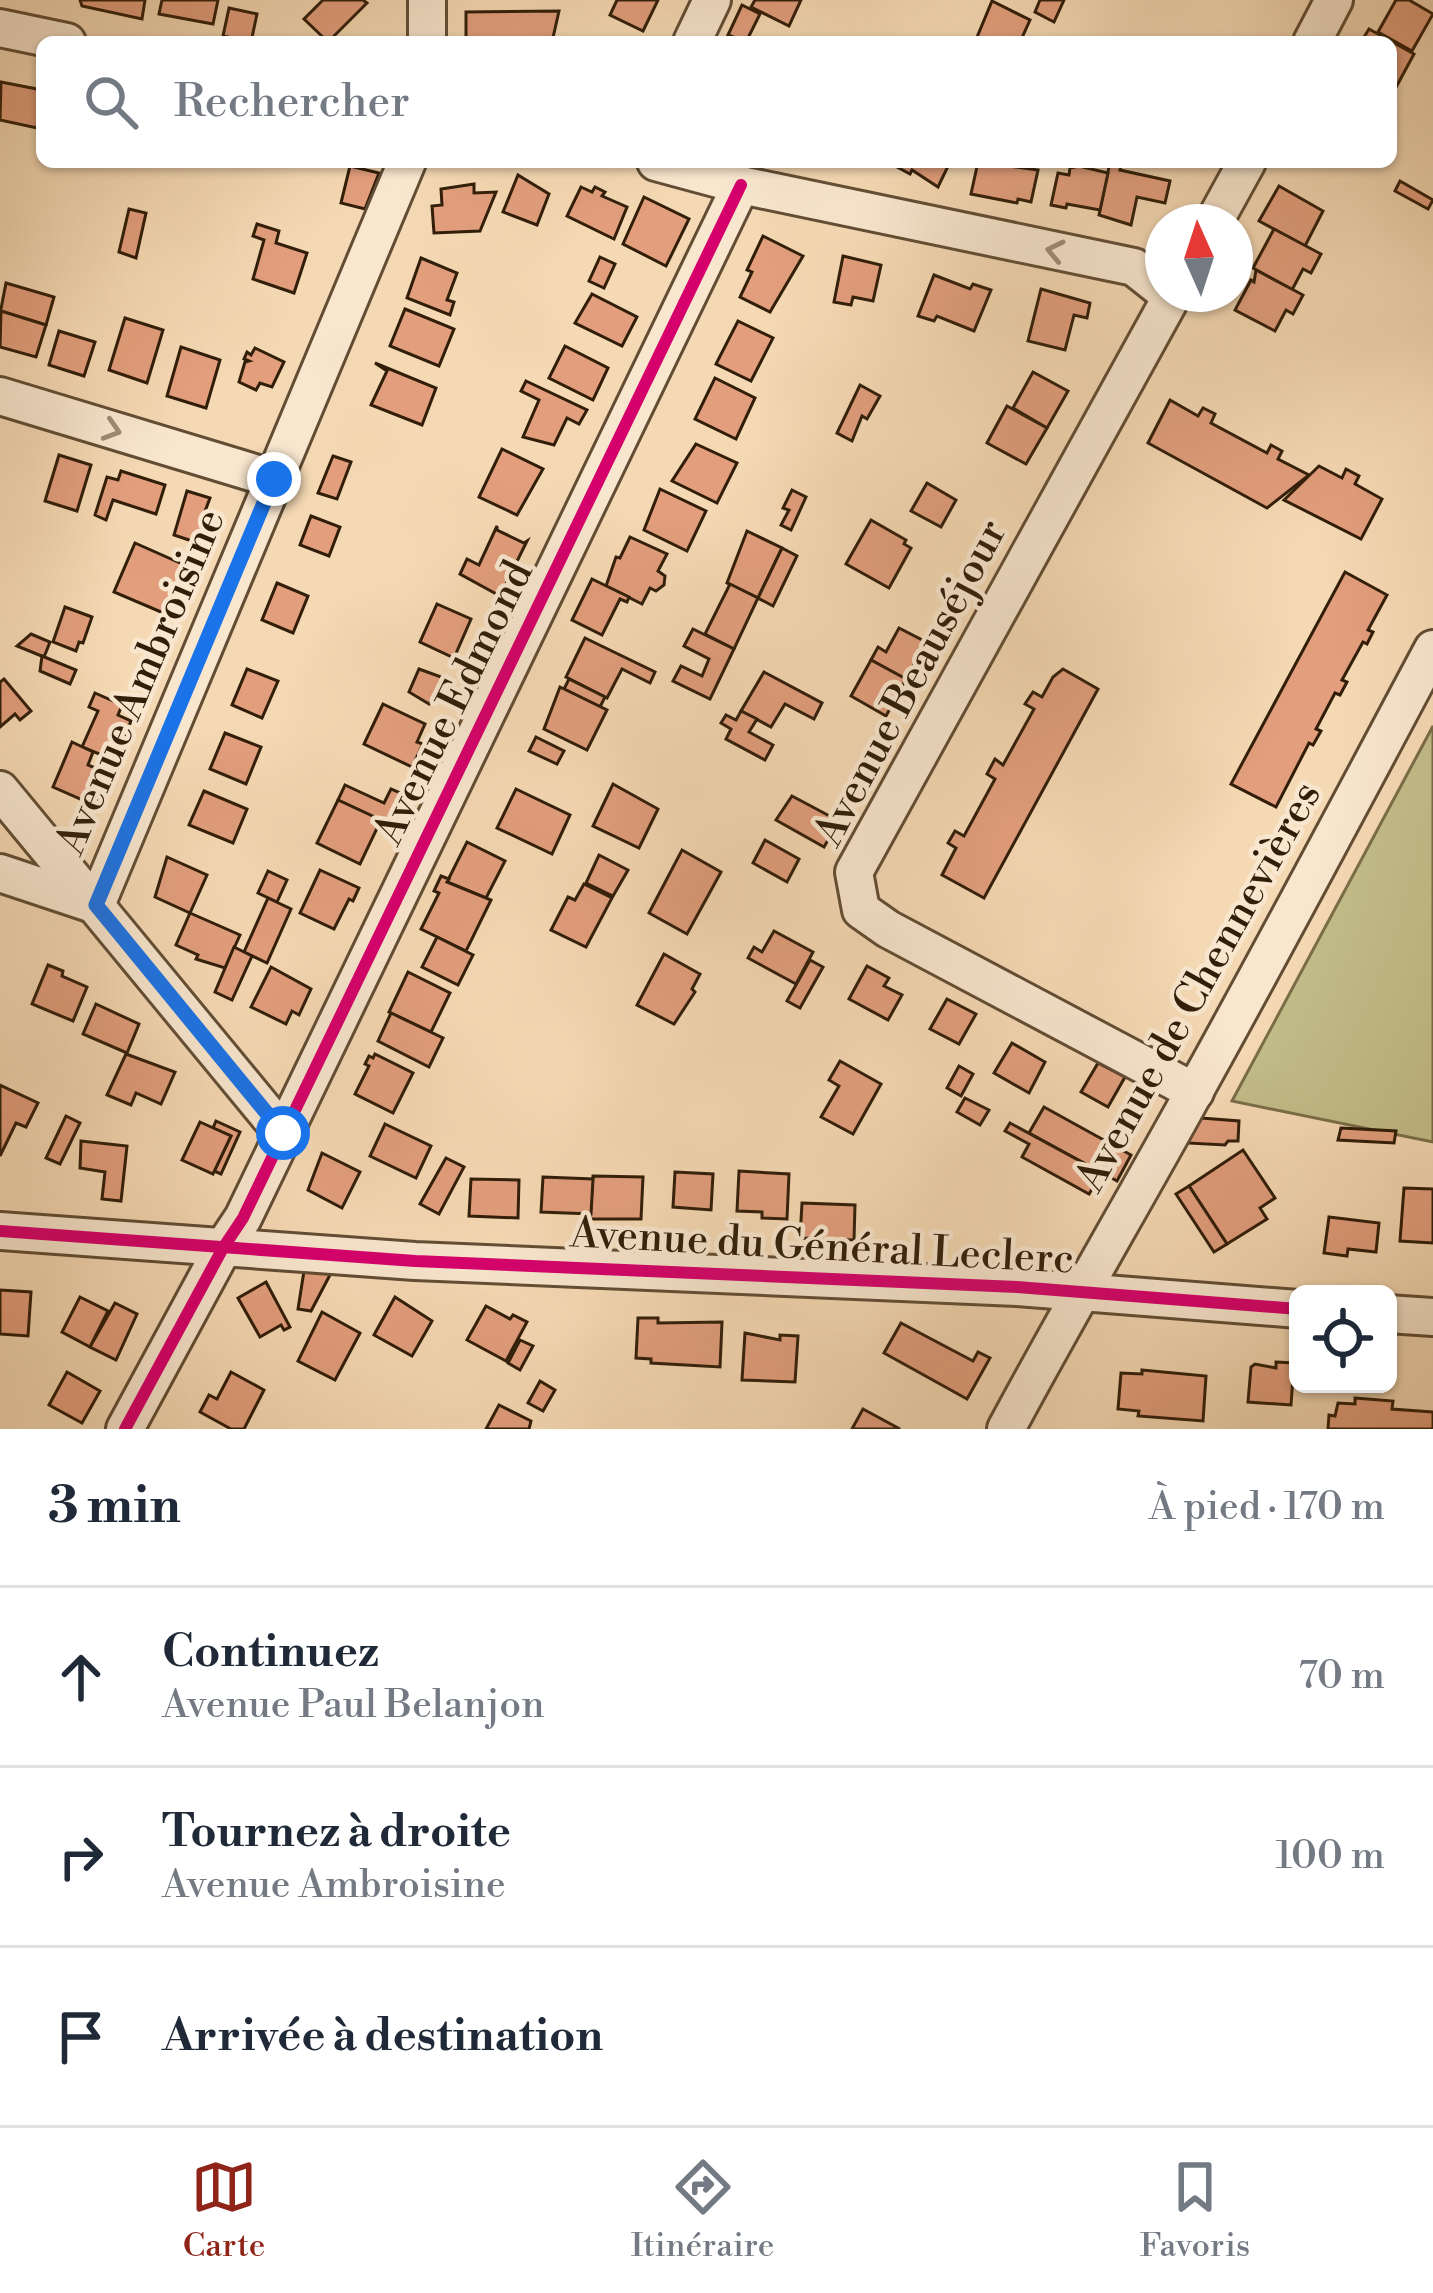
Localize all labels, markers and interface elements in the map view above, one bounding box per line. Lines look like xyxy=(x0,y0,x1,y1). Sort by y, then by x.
search box xyxy=(36,36,1397,168)
icon: search xyxy=(78,69,144,135)
text: Rechercher xyxy=(174,74,410,131)
north arrow xyxy=(1145,204,1253,312)
one-way arrow xyxy=(1046,239,1066,265)
one-way arrow xyxy=(101,416,122,441)
route end xyxy=(247,452,301,506)
street label: Avenue Ambroisine xyxy=(44,501,238,864)
street label: Avenue Beauséjour xyxy=(802,511,1020,857)
street label: Avenue Edmond xyxy=(362,552,546,854)
street label: Avenue de Chennevières xyxy=(1064,773,1334,1202)
route start xyxy=(256,1106,310,1160)
street label: Avenue du Général Leclerc xyxy=(568,1207,1075,1287)
map controls xyxy=(1289,1285,1397,1393)
button: locate xyxy=(1289,1285,1397,1393)
text: 3 min xyxy=(48,1475,181,1539)
text: À pied · 170 m xyxy=(1149,1483,1385,1532)
text: Continuez xyxy=(162,1624,379,1681)
icon: ahead xyxy=(48,1644,114,1710)
text: 70 m xyxy=(1298,1652,1385,1701)
text: Avenue Paul Belanjon xyxy=(162,1681,544,1730)
text: Tournez à droite xyxy=(162,1804,511,1861)
icon: right xyxy=(48,1824,114,1890)
text: 100 m xyxy=(1276,1832,1385,1881)
text: Avenue Ambroisine xyxy=(162,1861,506,1910)
icon: arrive xyxy=(48,2004,114,2070)
text: Arrivée à destination xyxy=(162,2008,603,2065)
tab: Carte xyxy=(183,2154,265,2267)
tab: Itinéraire xyxy=(631,2154,774,2267)
tab: Favoris xyxy=(1140,2154,1250,2267)

